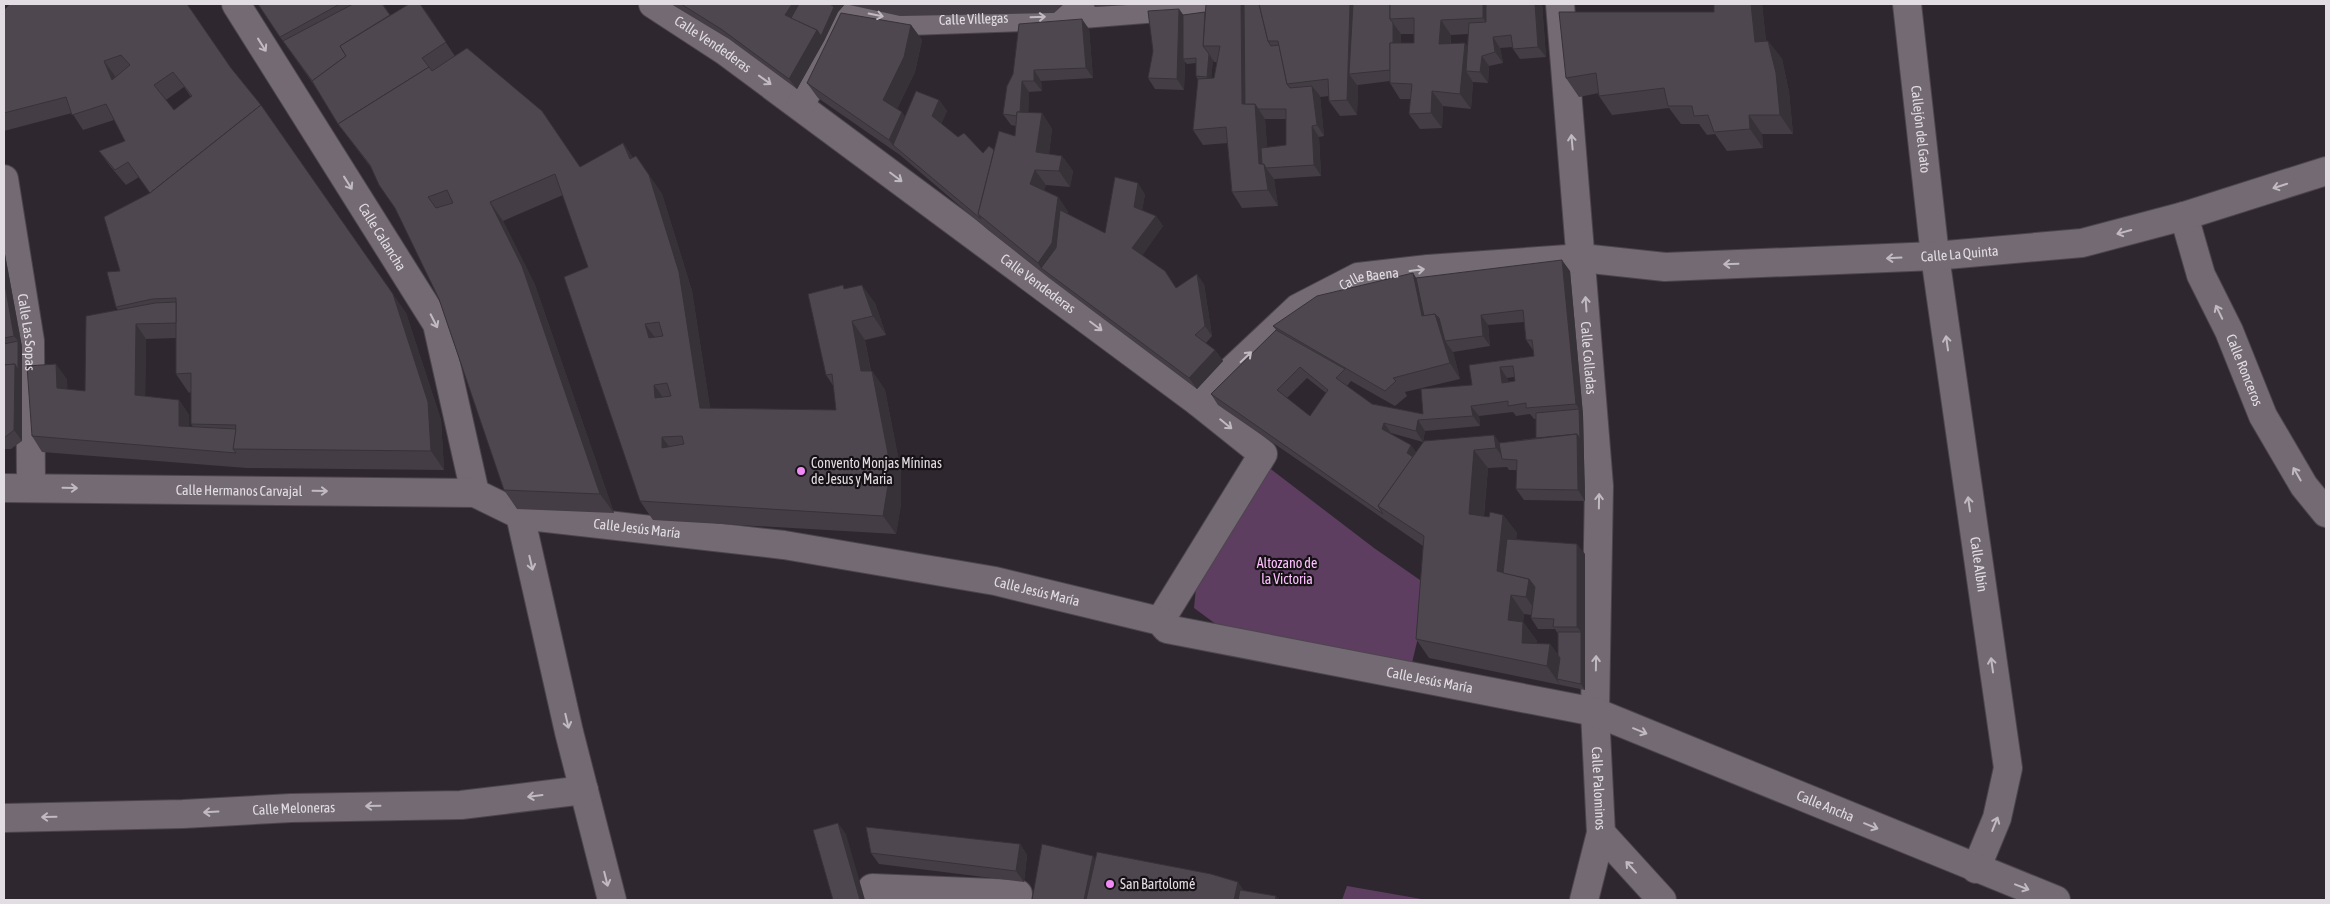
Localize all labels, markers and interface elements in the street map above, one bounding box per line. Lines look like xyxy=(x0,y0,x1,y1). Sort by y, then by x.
one-way arrow xyxy=(868,10,884,20)
street label: Calle Villegas xyxy=(939,10,1009,28)
street label: Calle Vendederas xyxy=(672,12,754,76)
one-way arrow xyxy=(1029,12,1045,22)
one-way arrow xyxy=(256,38,267,52)
one-way arrow xyxy=(758,75,772,85)
street label: Callejón del Gato xyxy=(1908,85,1934,174)
one-way arrow xyxy=(1567,134,1577,150)
one-way arrow xyxy=(889,172,903,182)
one-way arrow xyxy=(344,175,354,189)
one-way arrow xyxy=(2272,181,2288,191)
street label: Calle Calancha xyxy=(355,200,409,274)
one-way arrow xyxy=(2117,228,2133,237)
street label: Calle La Quinta xyxy=(1920,242,1999,265)
street label: Calle Vendederas xyxy=(998,250,1079,316)
one-way arrow xyxy=(1886,253,1902,262)
one-way arrow xyxy=(1724,260,1740,269)
street label: Calle Baena xyxy=(1336,264,1399,293)
one-way arrow xyxy=(1408,265,1424,275)
street label: Calle Las Sopas xyxy=(14,292,38,371)
one-way arrow xyxy=(1581,296,1590,312)
one-way arrow xyxy=(2214,305,2224,320)
one-way arrow xyxy=(429,313,439,328)
one-way arrow xyxy=(1089,321,1102,332)
street label: Calle Colladas xyxy=(1578,321,1600,395)
street label: Calle Ronceros xyxy=(2223,332,2266,408)
one-way arrow xyxy=(1942,335,1952,351)
one-way arrow xyxy=(1240,351,1253,363)
one-way arrow xyxy=(1219,419,1232,430)
place label: Convento Monjas Míninas de Jesus y Maria xyxy=(811,455,942,487)
marker: Convento Monjas Míninas de Jesus y Maria xyxy=(795,465,807,477)
one-way arrow xyxy=(2292,468,2302,482)
street label: Calle Hermanos Carvajal xyxy=(176,482,303,499)
one-way arrow xyxy=(62,483,78,493)
one-way arrow xyxy=(312,486,328,496)
one-way arrow xyxy=(1594,493,1604,510)
one-way arrow xyxy=(1964,496,1974,512)
street label: Calle Jesús María xyxy=(593,515,682,541)
street label: Calle Albín xyxy=(1967,536,1991,593)
one-way arrow xyxy=(527,554,536,570)
park label: Altozano de la Victoria xyxy=(1257,555,1317,587)
street label: Calle Jesús María xyxy=(992,573,1081,609)
one-way arrow xyxy=(1591,656,1601,672)
one-way arrow xyxy=(1987,657,1997,673)
street label: Calle Jesús María xyxy=(1385,664,1474,696)
one-way arrow xyxy=(563,713,572,729)
one-way arrow xyxy=(1632,726,1647,736)
street label: Calle Palominos xyxy=(1589,746,1609,830)
street label: Calle Ancha xyxy=(1794,787,1856,825)
one-way arrow xyxy=(528,791,544,801)
street label: Calle Meloneras xyxy=(252,799,335,818)
one-way arrow xyxy=(366,801,382,811)
one-way arrow xyxy=(203,808,219,817)
one-way arrow xyxy=(41,812,57,821)
one-way arrow xyxy=(1990,817,2000,832)
one-way arrow xyxy=(1863,822,1878,831)
one-way arrow xyxy=(1625,860,1637,873)
one-way arrow xyxy=(602,870,611,886)
place label: San Bartolomé xyxy=(1120,876,1195,892)
marker: San Bartolomé xyxy=(1104,878,1116,890)
one-way arrow xyxy=(2014,883,2029,892)

